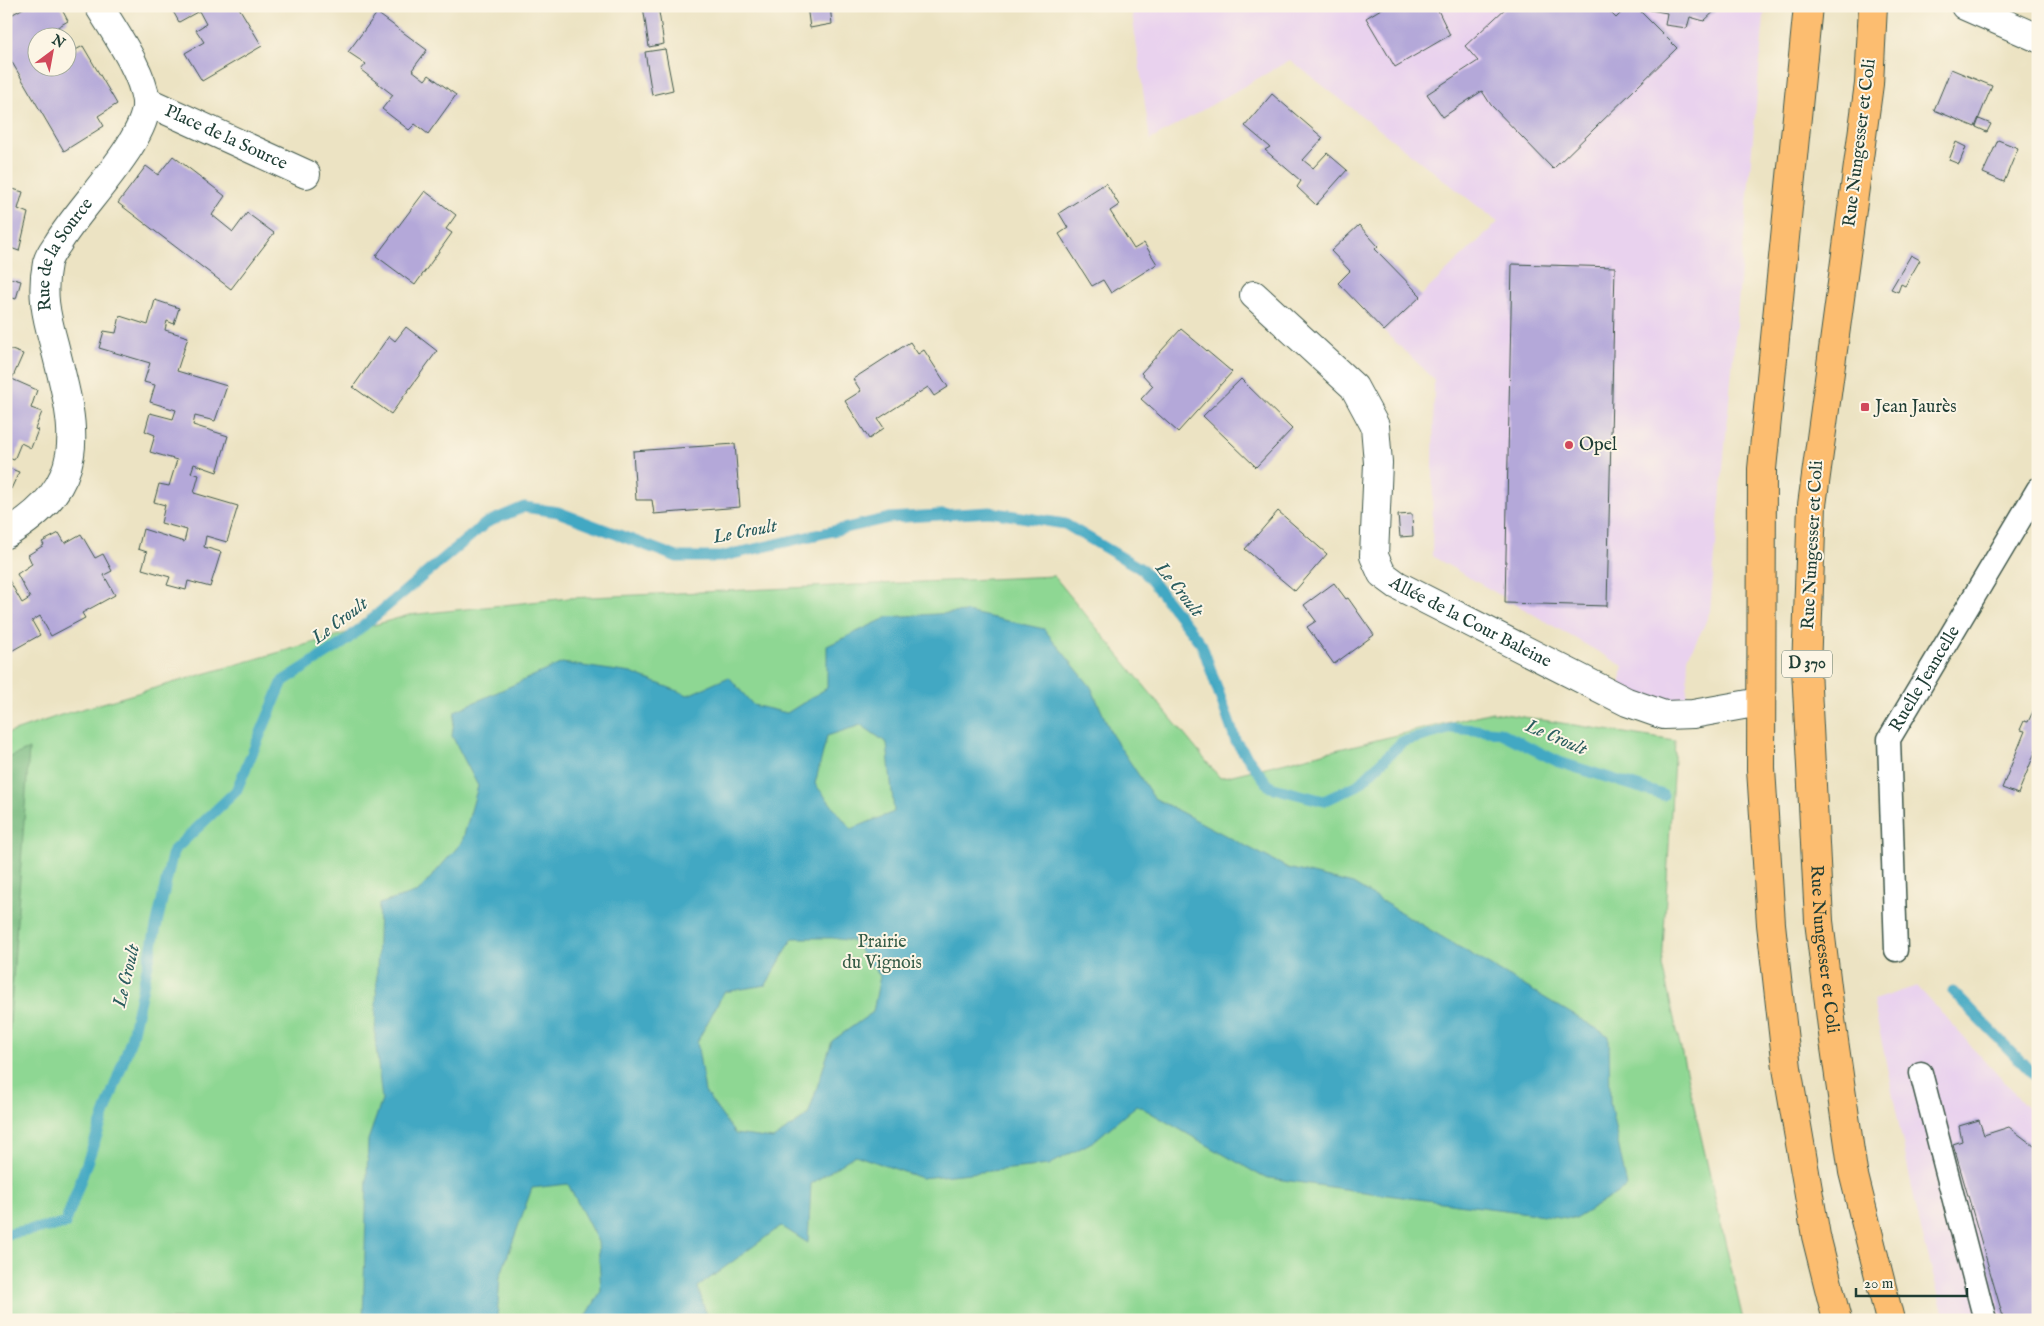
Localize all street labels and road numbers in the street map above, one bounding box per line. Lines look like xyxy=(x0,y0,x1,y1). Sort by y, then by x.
street label: Rue Nungesser et Coli xyxy=(1838,57,1882,228)
street label: Place de la Source xyxy=(161,100,291,175)
street label: Rue de la Source xyxy=(33,193,98,312)
street label: Rue Nungesser et Coli xyxy=(1797,460,1829,630)
street label: Allée de la Cour Baleine xyxy=(1384,571,1555,673)
street label: Ruelle Jeancelle xyxy=(1884,622,1965,736)
road number: D 370 xyxy=(1782,651,1832,678)
street label: Rue Nungesser et Coli xyxy=(1805,864,1844,1035)

